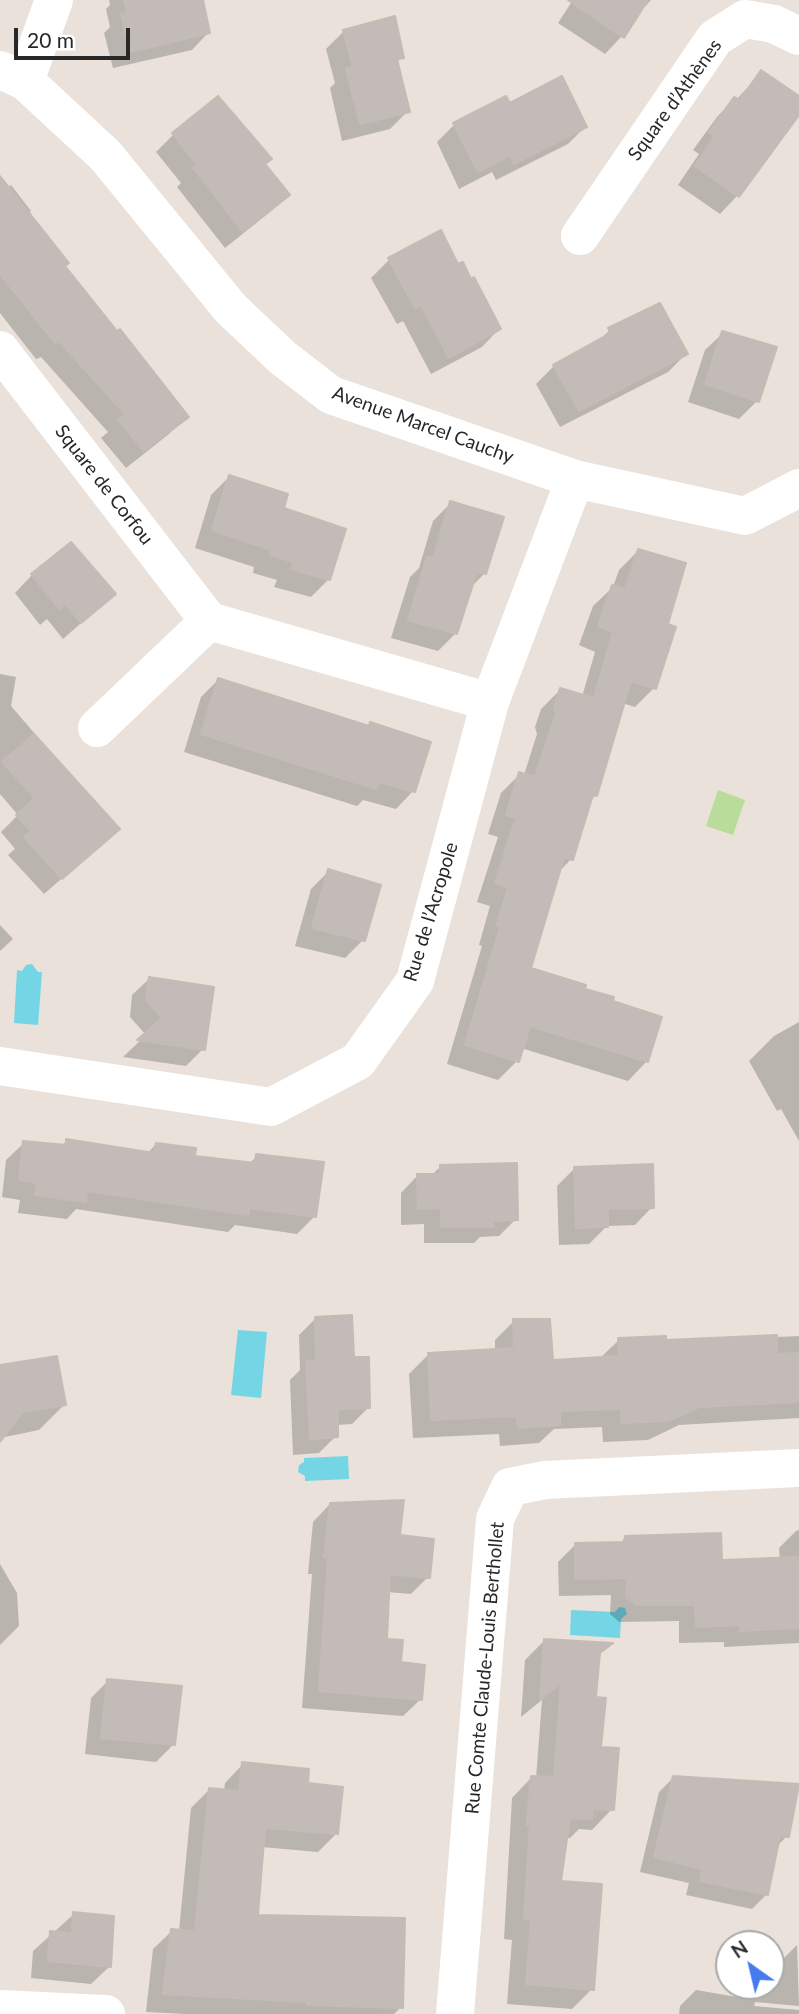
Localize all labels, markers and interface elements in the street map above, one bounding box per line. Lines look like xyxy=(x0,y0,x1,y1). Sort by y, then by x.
scale bar xyxy=(18,14,133,58)
text: 20 m xyxy=(27,27,74,52)
street label: Square d’Athènes xyxy=(623,35,727,165)
street label: Avenue Marcel Cauchy xyxy=(329,382,517,468)
street label: Square de Corfou xyxy=(50,421,158,549)
street label: Rue de l’Acropole xyxy=(399,839,463,985)
street label: Rue Comte Claude-Louis Berthollet xyxy=(461,1521,509,1815)
north arrow xyxy=(715,1930,785,2000)
text: N xyxy=(727,1935,752,1962)

